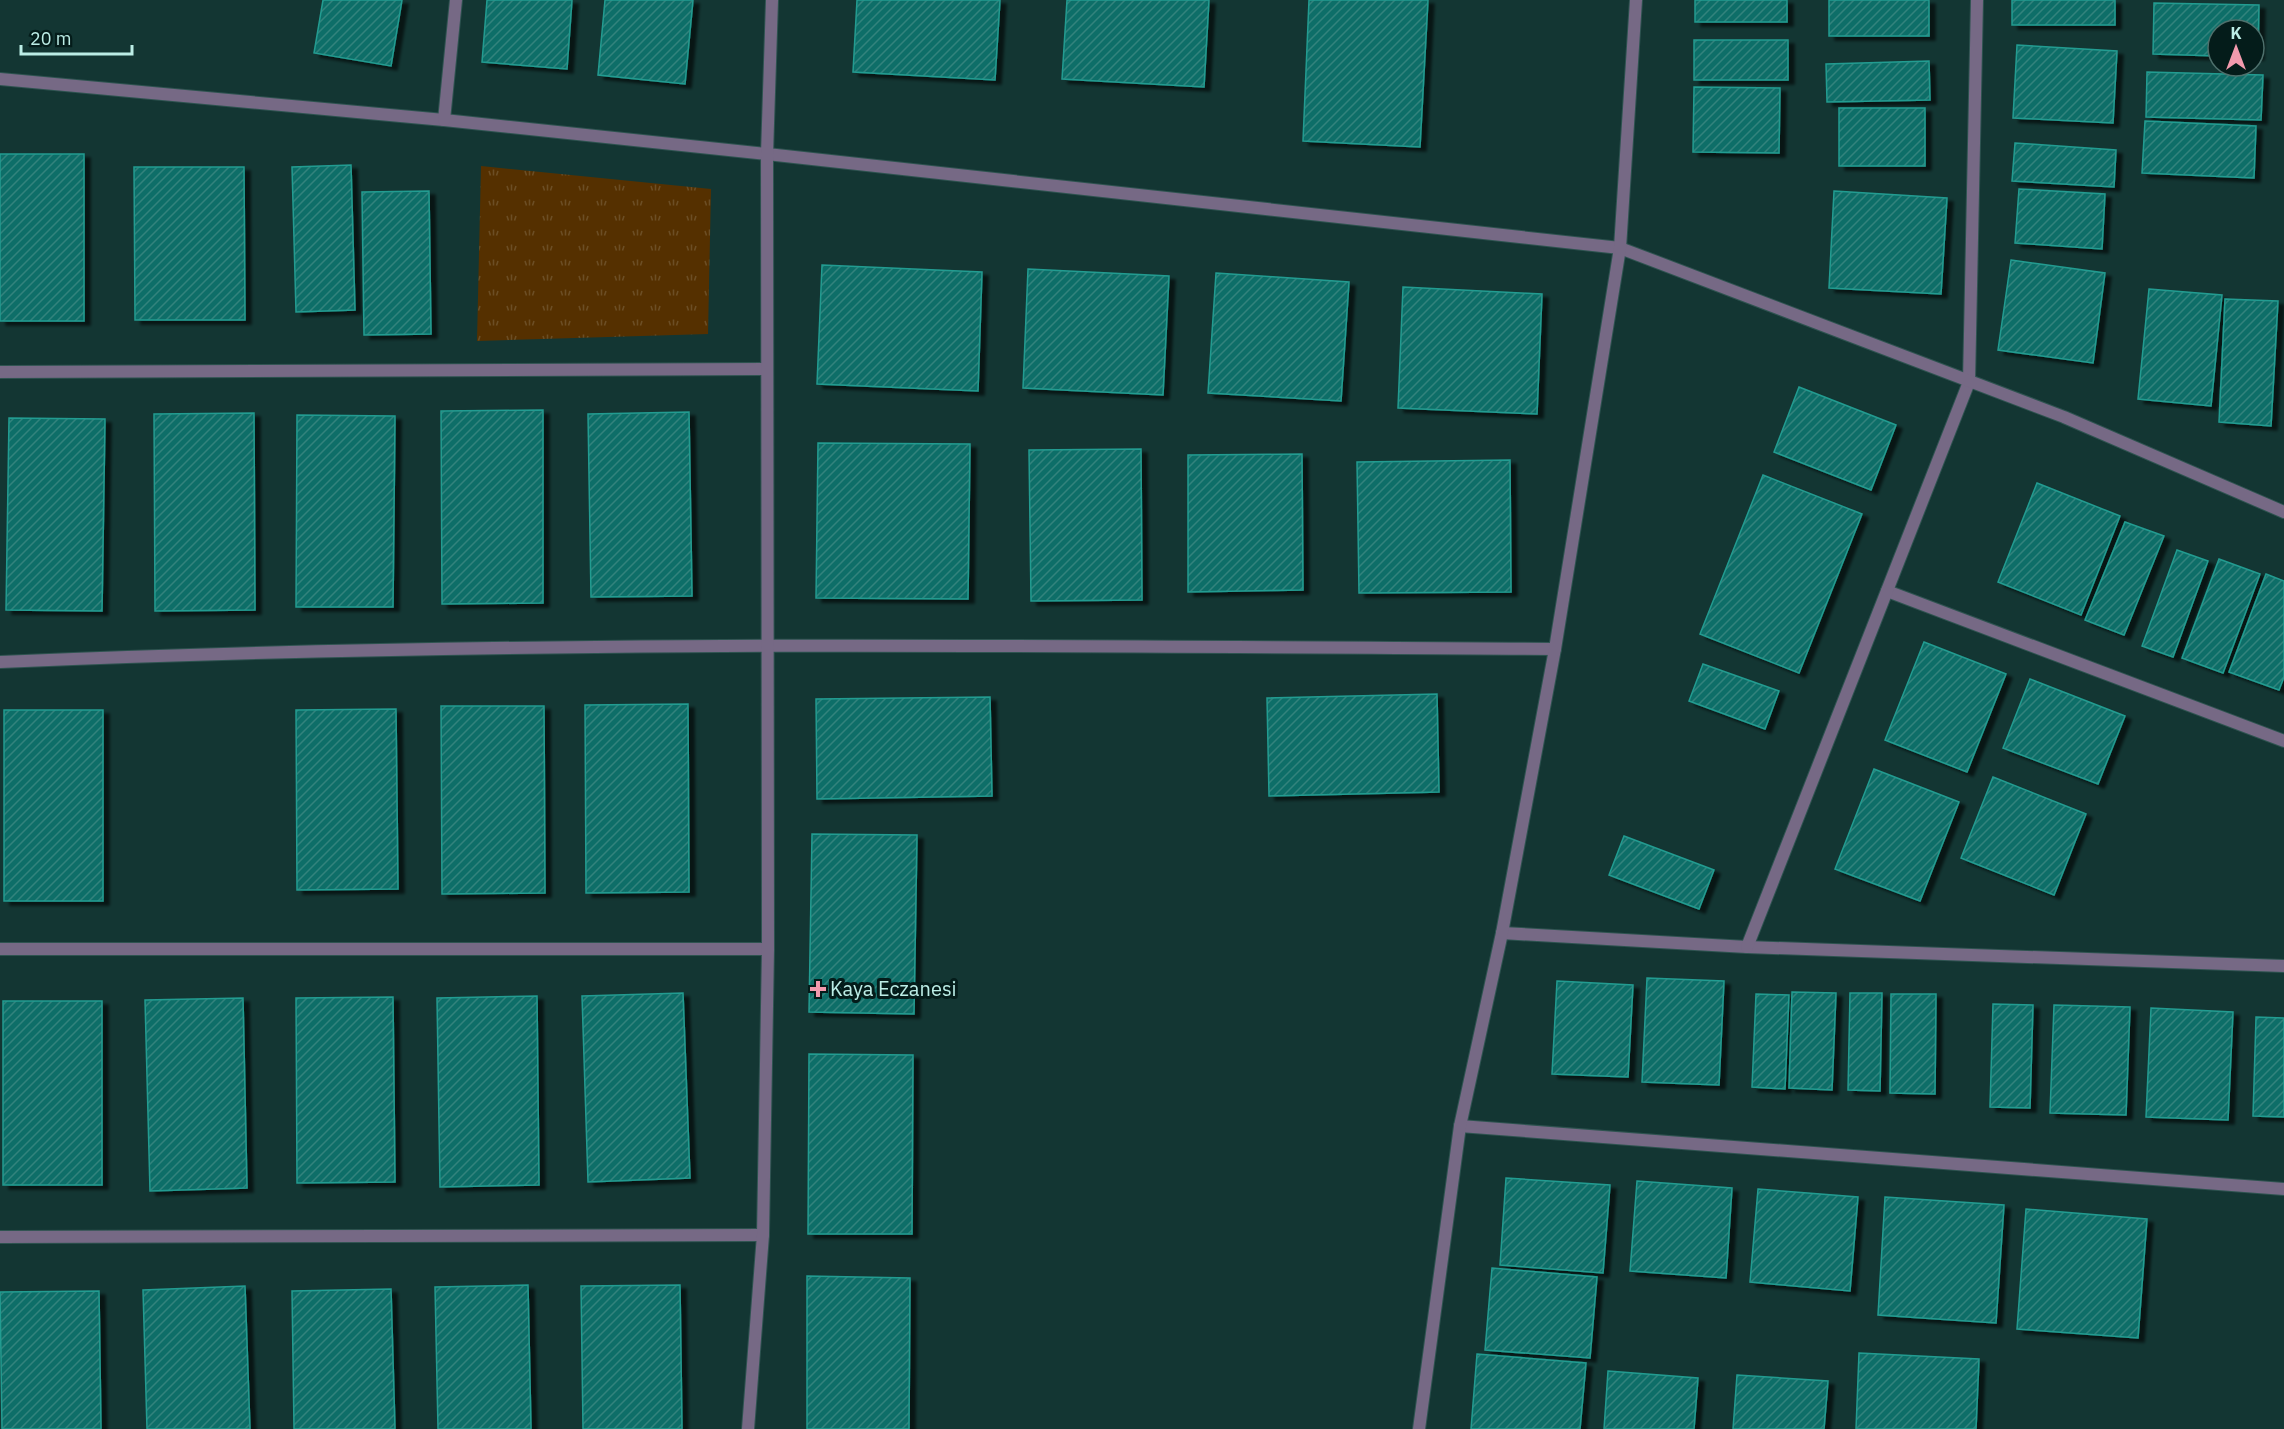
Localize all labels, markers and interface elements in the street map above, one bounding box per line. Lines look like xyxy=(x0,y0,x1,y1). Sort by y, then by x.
scale bar xyxy=(21,18,132,56)
north arrow xyxy=(2206,18,2266,78)
text: K xyxy=(2230,23,2242,43)
text: 20 m xyxy=(30,27,72,50)
place label: Kaya Eczanesi xyxy=(830,975,957,1002)
marker: Kaya Eczanesi xyxy=(811,982,825,996)

